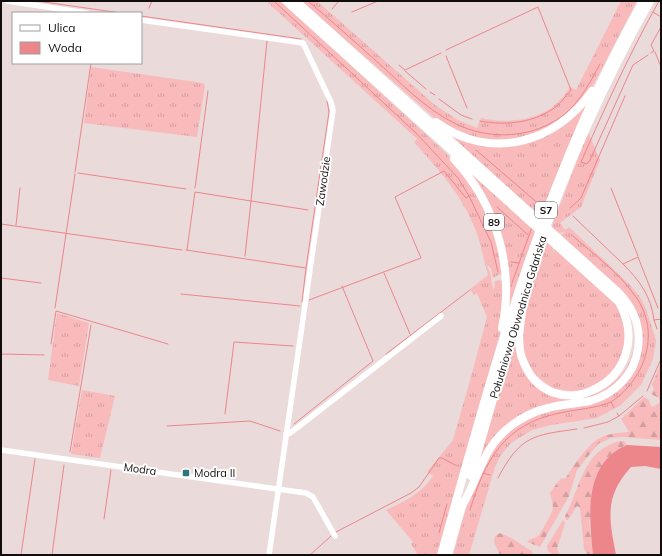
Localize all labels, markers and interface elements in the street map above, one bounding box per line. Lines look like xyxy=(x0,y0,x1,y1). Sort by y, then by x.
legend xyxy=(12,12,142,64)
text: Ulica xyxy=(48,20,76,35)
text: Woda xyxy=(48,40,82,55)
street label: Zawodzie xyxy=(313,155,333,207)
road number: S7 xyxy=(535,202,557,218)
road number: 89 xyxy=(484,214,504,230)
street label: Południowa Obwodnica Gdańska xyxy=(487,234,549,400)
street label: Modra xyxy=(123,460,157,478)
place label: Modra II xyxy=(194,466,235,480)
marker: Modra II xyxy=(181,468,191,478)

